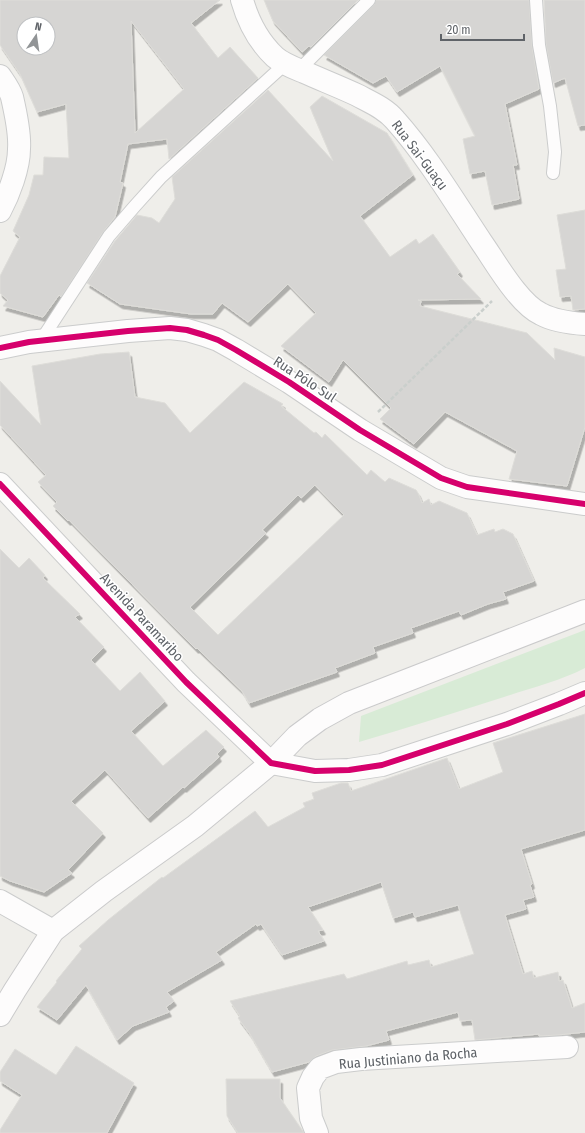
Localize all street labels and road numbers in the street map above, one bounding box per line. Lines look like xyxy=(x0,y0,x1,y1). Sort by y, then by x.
street label: Rua Sai-Guaçu xyxy=(388,117,451,194)
street label: Rua Pólo Sul xyxy=(270,353,340,406)
street label: Avenida Paramaribo xyxy=(96,570,187,665)
street label: Rua Justiniano da Rocha xyxy=(338,1044,478,1073)

